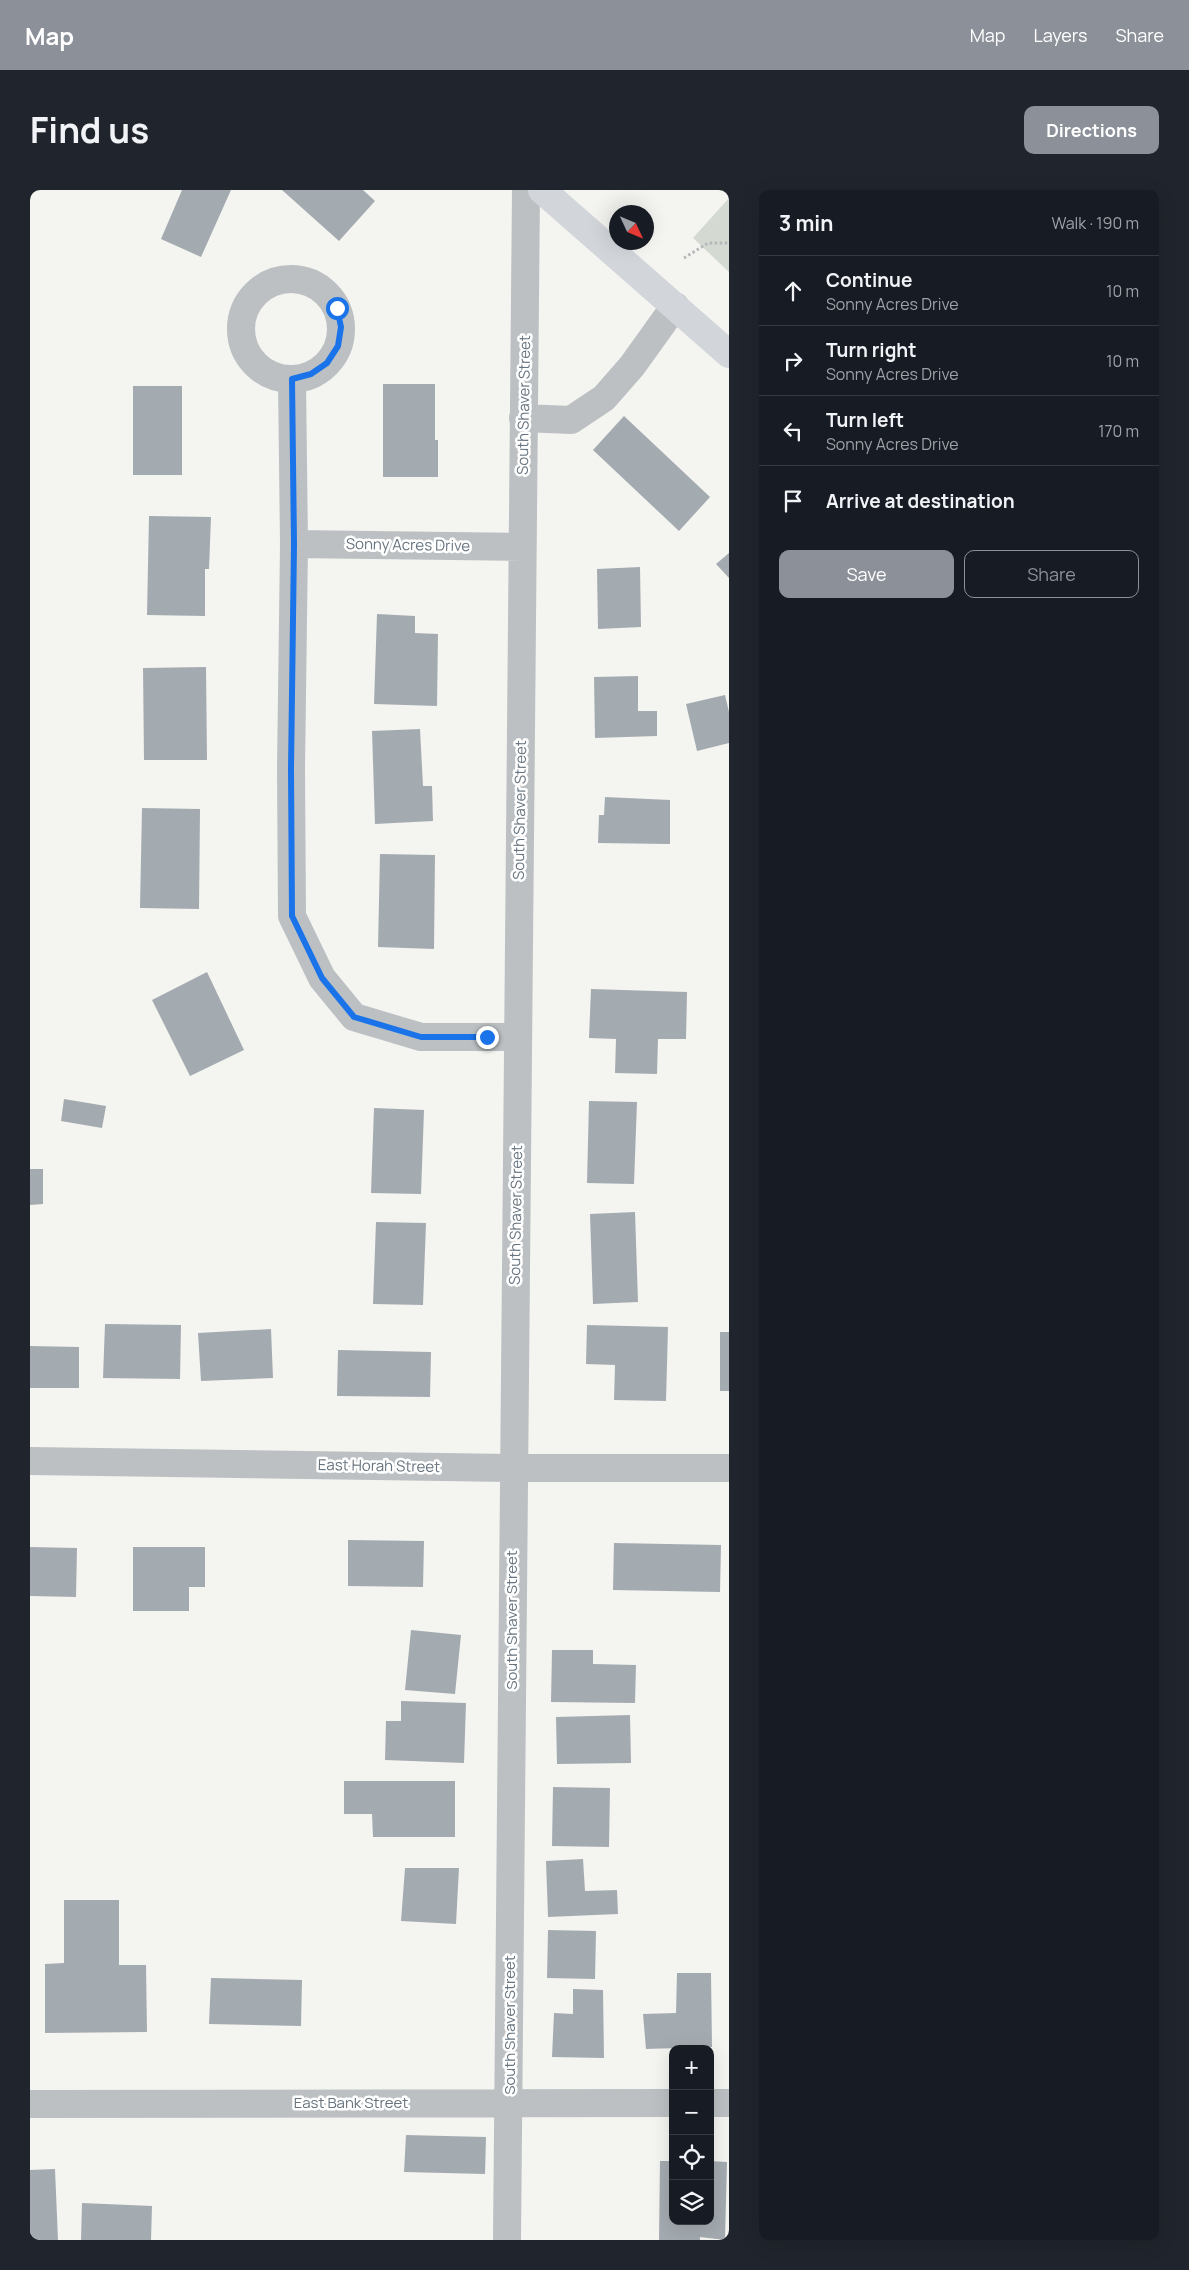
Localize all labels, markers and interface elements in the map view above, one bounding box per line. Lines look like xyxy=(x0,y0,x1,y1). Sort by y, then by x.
text: Map xyxy=(25,19,74,52)
text: Map xyxy=(970,23,1005,47)
text: Layers xyxy=(1033,23,1087,47)
text: Share xyxy=(1115,23,1164,47)
text: Find us xyxy=(30,106,149,154)
button: Directions xyxy=(1024,106,1159,154)
north arrow xyxy=(609,205,654,250)
text: 3 min xyxy=(779,209,833,237)
text: Walk · 190 m xyxy=(1051,212,1139,234)
text: Continue xyxy=(826,267,912,293)
icon: ahead xyxy=(779,277,807,305)
text: 10 m xyxy=(1106,280,1139,302)
text: Sonny Acres Drive xyxy=(826,293,959,315)
route start xyxy=(326,297,349,320)
street label: South Shaver Street xyxy=(512,335,535,475)
text: Turn right xyxy=(826,337,916,363)
icon: right xyxy=(779,347,807,375)
text: 10 m xyxy=(1106,350,1139,372)
text: Sonny Acres Drive xyxy=(826,363,959,385)
text: Turn left xyxy=(826,407,904,433)
icon: left xyxy=(779,417,807,445)
text: 170 m xyxy=(1098,420,1139,442)
text: Sonny Acres Drive xyxy=(826,433,959,455)
icon: arrive xyxy=(779,487,807,515)
text: Arrive at destination xyxy=(826,488,1015,514)
street label: Sonny Acres Drive xyxy=(346,533,471,556)
button: Save xyxy=(779,550,954,598)
button: Share xyxy=(964,550,1139,598)
street label: South Shaver Street xyxy=(508,740,531,880)
route end xyxy=(476,1026,499,1049)
street label: South Shaver Street xyxy=(504,1145,527,1285)
street label: East Horah Street xyxy=(318,1454,440,1477)
street label: South Shaver Street xyxy=(501,1550,522,1690)
street label: South Shaver Street xyxy=(499,1955,520,2095)
map controls xyxy=(669,2045,714,2225)
button: + xyxy=(669,2045,714,2090)
button: − xyxy=(669,2090,714,2135)
street label: East Bank Street xyxy=(294,2092,408,2113)
button: locate xyxy=(669,2135,714,2180)
button: layers xyxy=(669,2180,714,2225)

